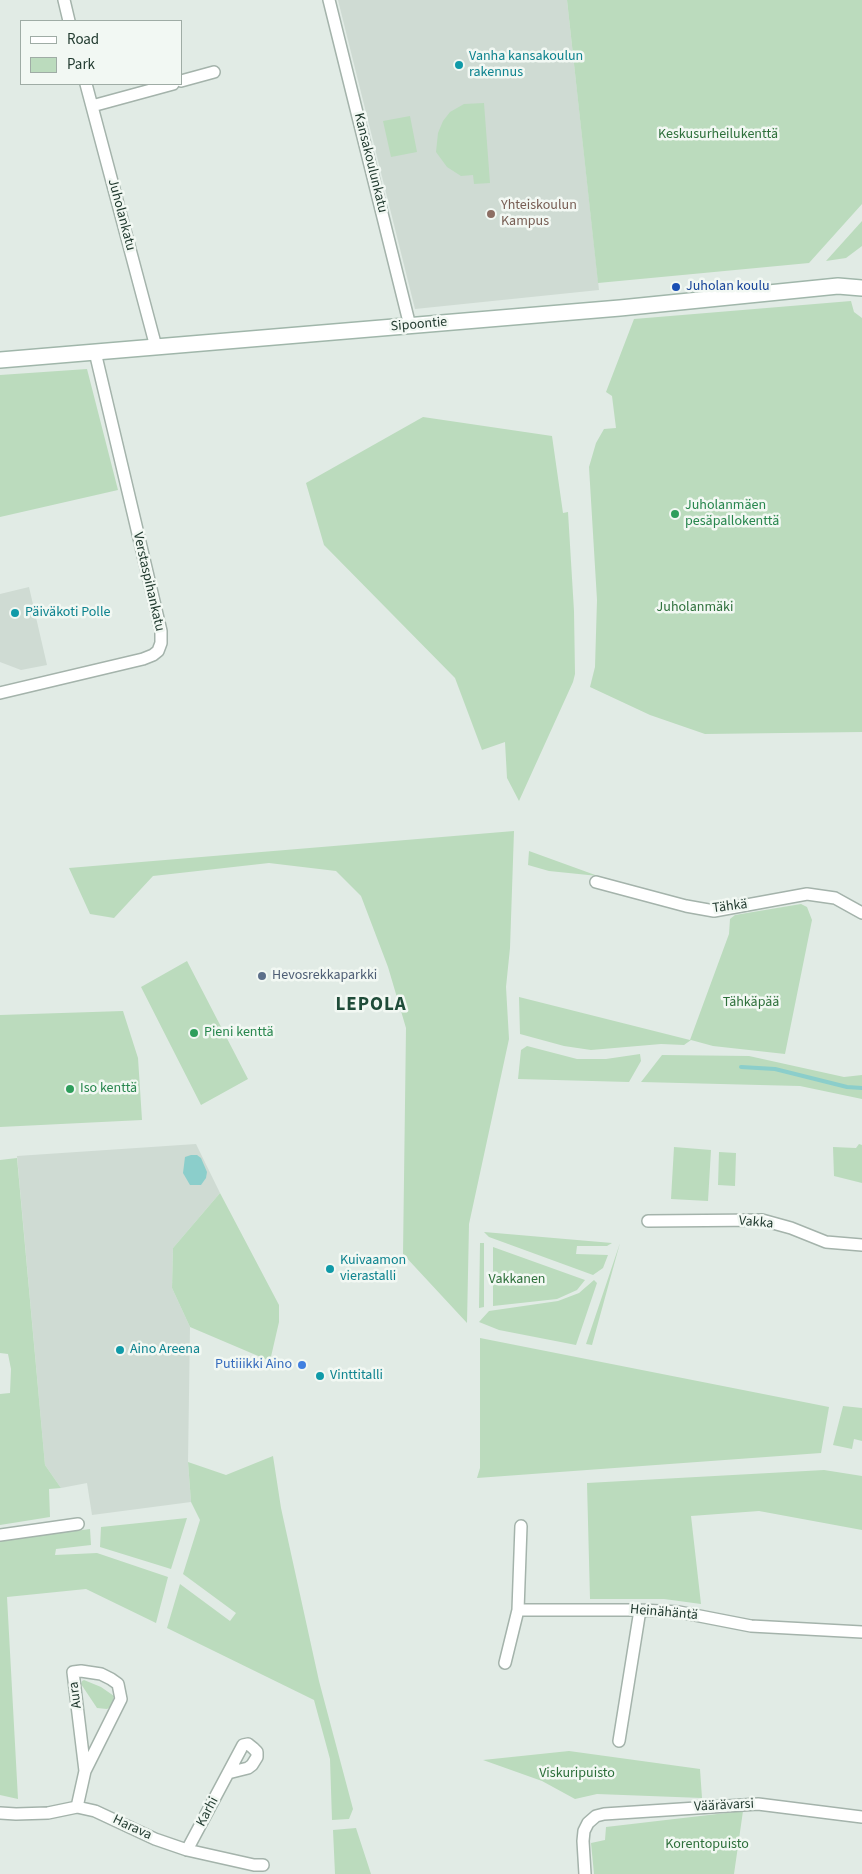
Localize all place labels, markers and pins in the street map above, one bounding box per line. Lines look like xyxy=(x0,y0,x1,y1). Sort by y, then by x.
place label: Vanha kansakoulun rakennus xyxy=(469,49,583,82)
marker: Vanha kansakoulun rakennus xyxy=(453,59,465,71)
place label: Yhteiskoulun Kampus xyxy=(501,198,577,230)
marker: Yhteiskoulun Kampus xyxy=(485,208,497,220)
place label: Juholan koulu xyxy=(686,279,770,295)
marker: Juholan koulu xyxy=(670,281,682,293)
place label: Juholanmäen pesäpallokenttä xyxy=(685,498,779,530)
marker: Juholanmäen pesäpallokenttä xyxy=(669,508,681,520)
place label: Päiväkoti Polle xyxy=(25,605,110,621)
marker: Päiväkoti Polle xyxy=(9,607,21,619)
place label: Hevosrekkaparkki xyxy=(272,968,377,984)
marker: Hevosrekkaparkki xyxy=(256,970,268,982)
place label: Pieni kenttä xyxy=(204,1025,273,1041)
marker: Pieni kenttä xyxy=(188,1027,200,1039)
place label: Iso kenttä xyxy=(80,1081,137,1097)
marker: Iso kenttä xyxy=(64,1083,76,1095)
place label: Kuivaamon vierastalli xyxy=(340,1253,406,1285)
marker: Kuivaamon vierastalli xyxy=(324,1263,336,1275)
place label: Aino Areena xyxy=(130,1342,200,1358)
marker: Aino Areena xyxy=(114,1344,126,1356)
place label: Putiiikki Aino xyxy=(215,1357,292,1373)
marker: Putiiikki Aino xyxy=(296,1359,308,1371)
place label: Vinttitalli xyxy=(330,1368,383,1384)
marker: Vinttitalli xyxy=(314,1370,326,1382)

